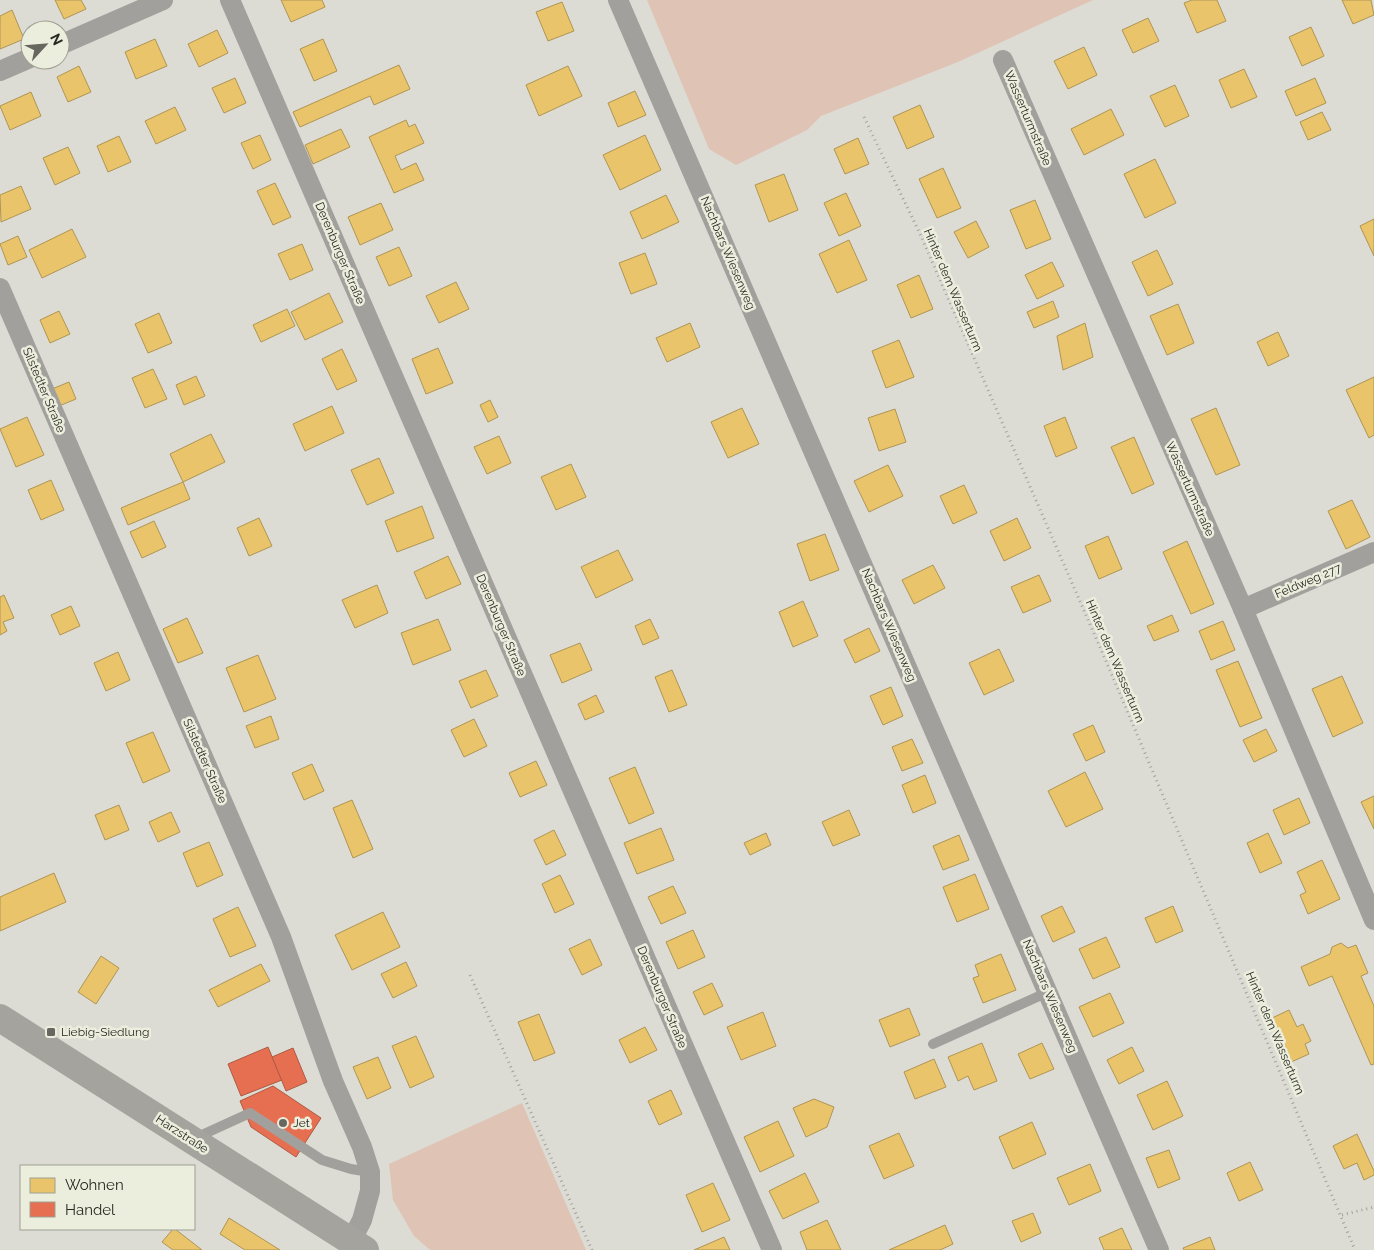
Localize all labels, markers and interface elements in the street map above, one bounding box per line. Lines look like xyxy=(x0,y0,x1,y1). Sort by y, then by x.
north arrow xyxy=(20,20,70,70)
text: N xyxy=(47,31,66,48)
street label: Wasserturmstraße xyxy=(1002,68,1054,168)
street label: Nachbars Wiesenweg xyxy=(698,194,758,312)
street label: Derenburger Straße xyxy=(312,200,368,306)
street label: Hinter dem Wasserturm xyxy=(921,226,985,354)
street label: Silstedter Straße xyxy=(20,345,68,435)
street label: Wasserturmstraße xyxy=(1163,440,1217,538)
street label: Feldweg 277 xyxy=(1273,561,1344,601)
street label: Nachbars Wiesenweg xyxy=(859,566,919,684)
street label: Derenburger Straße xyxy=(473,572,529,678)
street label: Hinter dem Wasserturm xyxy=(1083,597,1147,725)
street label: Silstedter Straße xyxy=(180,717,230,805)
street label: Nachbars Wiesenweg xyxy=(1020,937,1080,1055)
street label: Derenburger Straße xyxy=(634,944,690,1050)
street label: Hinter dem Wasserturm xyxy=(1243,969,1307,1097)
place label: Liebig-Siedlung xyxy=(61,1025,149,1039)
marker: Liebig-Siedlung xyxy=(45,1026,57,1038)
street label: Harzstraße xyxy=(153,1112,211,1156)
place label: Jet xyxy=(293,1116,310,1130)
marker: Jet xyxy=(277,1117,289,1129)
legend xyxy=(20,1165,195,1230)
text: Wohnen xyxy=(65,1176,124,1194)
text: Handel xyxy=(65,1201,116,1219)

